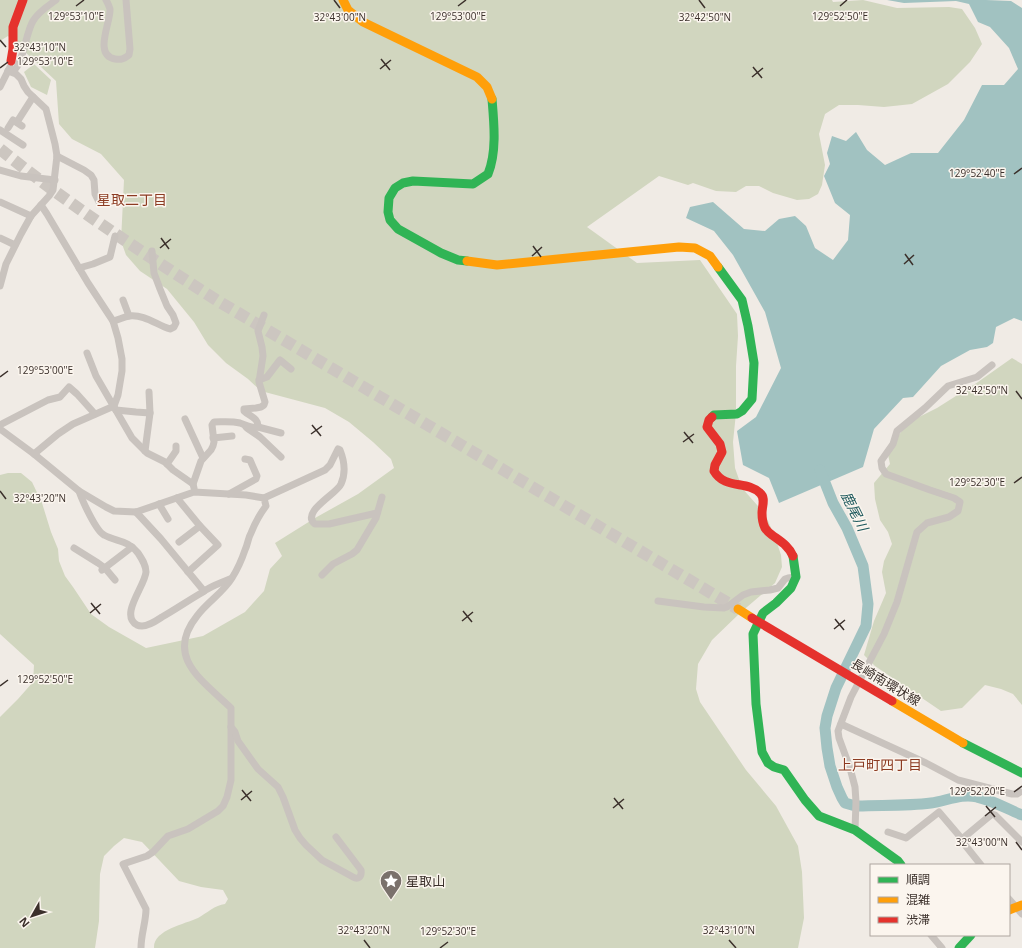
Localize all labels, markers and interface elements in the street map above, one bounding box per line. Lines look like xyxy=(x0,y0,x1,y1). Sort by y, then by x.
text: 129°53'10"E xyxy=(48,9,104,23)
text: 129°53'00"E xyxy=(430,9,486,23)
text: 129°52'50"E xyxy=(812,9,868,23)
text: 32°43'00"N xyxy=(314,10,366,24)
text: 32°42'50"N xyxy=(679,10,731,24)
text: 32°43'10"N xyxy=(14,40,66,54)
text: 129°53'10"E xyxy=(17,54,73,68)
text: 129°52'40"E xyxy=(949,166,1005,180)
district label: 星取二丁目 xyxy=(97,190,167,209)
text: 129°53'00"E xyxy=(17,363,73,377)
text: 32°42'50"N xyxy=(956,383,1008,397)
text: 129°52'30"E xyxy=(949,475,1005,489)
water label: 鹿尾川 xyxy=(837,488,874,536)
text: 32°43'20"N xyxy=(14,491,66,505)
street label: 長崎南環状線 xyxy=(848,654,924,710)
text: 129°52'50"E xyxy=(17,672,73,686)
district label: 上戸町四丁目 xyxy=(838,755,922,774)
text: 129°52'20"E xyxy=(949,784,1005,798)
text: 32°43'00"N xyxy=(956,835,1008,849)
legend xyxy=(870,864,1010,936)
place icon: 星取山 xyxy=(378,868,404,901)
text: 順調 xyxy=(906,871,930,888)
place label: 星取山 xyxy=(406,872,445,890)
text: 混雑 xyxy=(906,891,930,908)
north arrow xyxy=(12,896,52,936)
text: 渋滞 xyxy=(906,911,930,928)
text: N xyxy=(15,914,32,931)
text: 32°43'20"N xyxy=(338,923,390,937)
text: 32°43'10"N xyxy=(703,923,755,937)
text: 129°52'30"E xyxy=(420,924,476,938)

